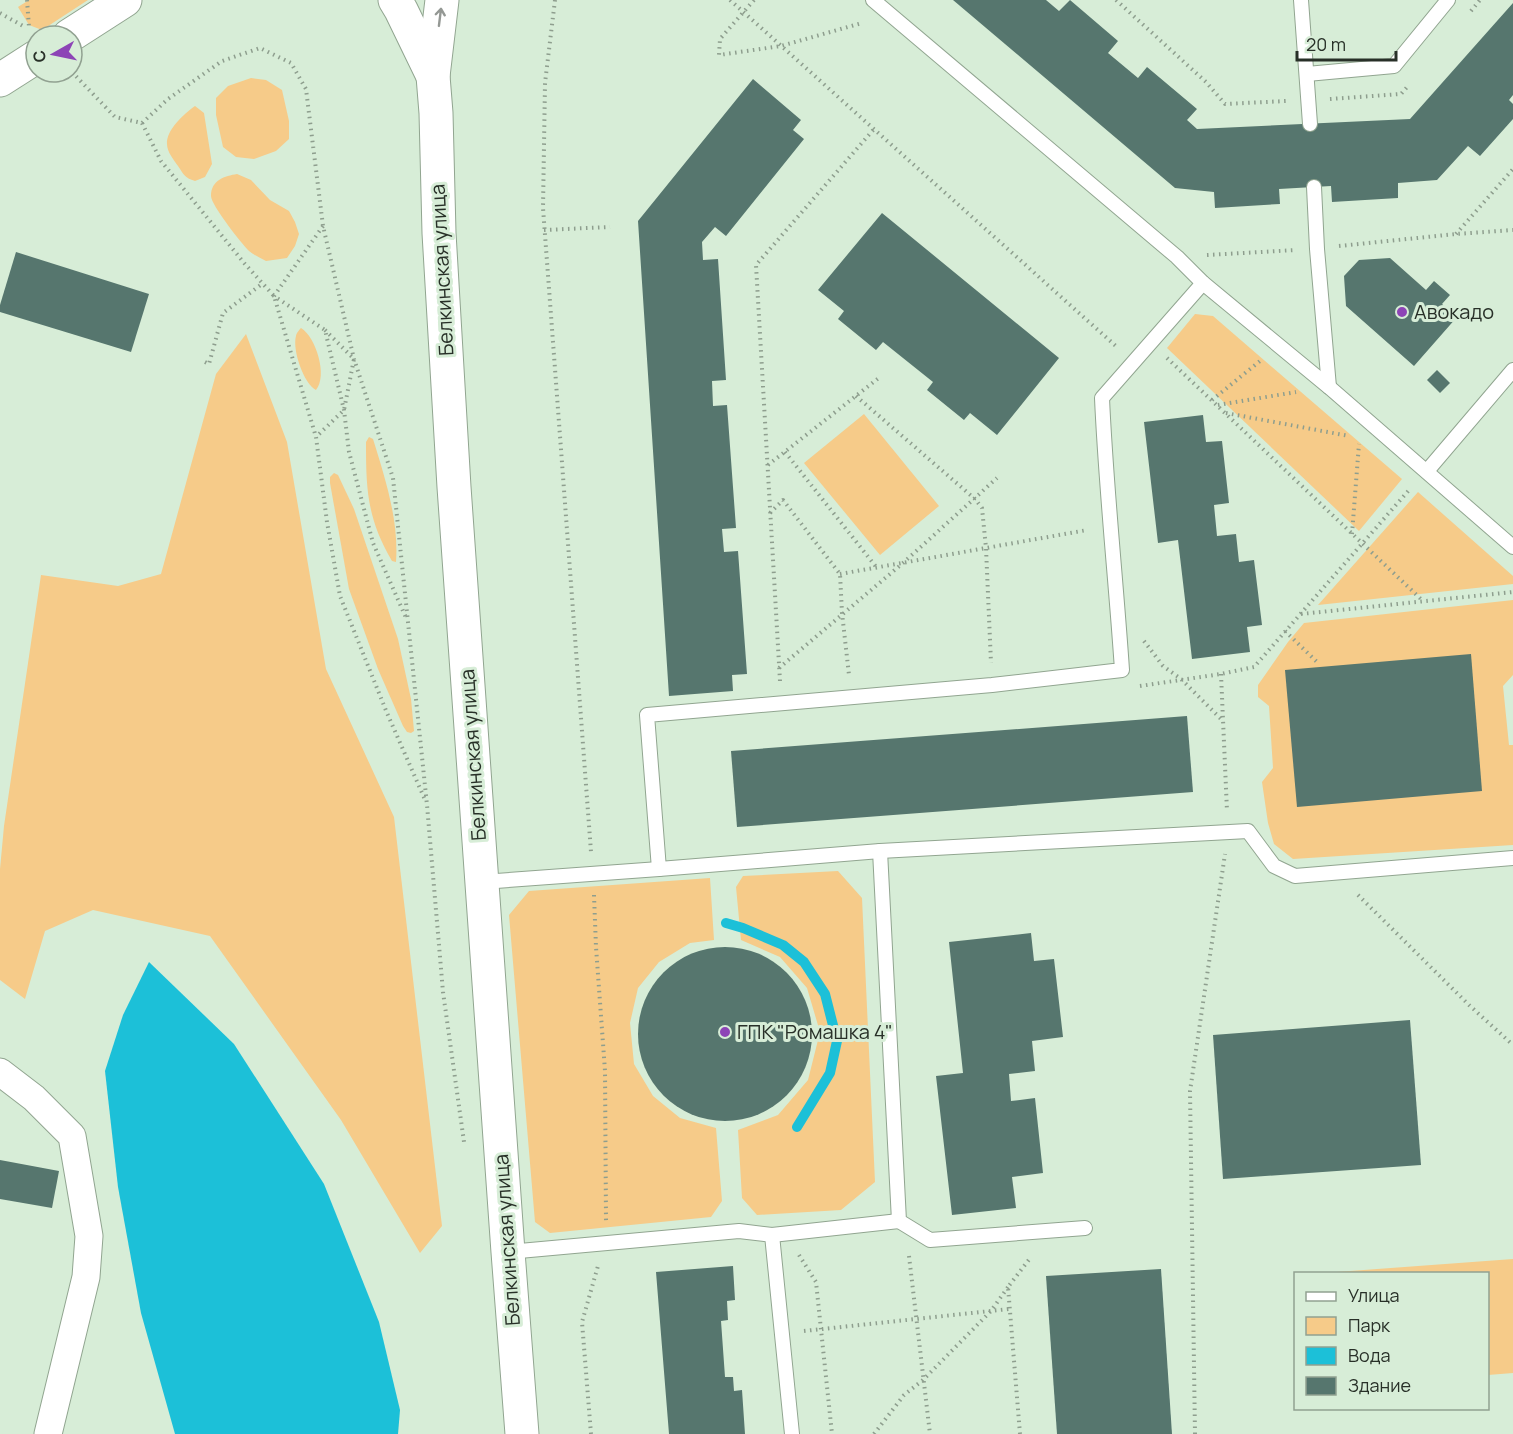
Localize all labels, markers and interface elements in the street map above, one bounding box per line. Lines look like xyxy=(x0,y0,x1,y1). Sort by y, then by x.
one-way arrow xyxy=(435,8,446,28)
north arrow xyxy=(24,24,84,84)
scale bar xyxy=(1297,24,1396,62)
text: 20 m xyxy=(1306,32,1346,56)
text: С xyxy=(27,49,51,64)
street label: Белкинская улица xyxy=(424,183,459,357)
place label: Авокадо xyxy=(1414,298,1494,325)
marker: Авокадо xyxy=(1395,305,1409,319)
street label: Белкинская улица xyxy=(453,668,492,842)
place label: ГПК "Ромашка 4" xyxy=(737,1018,893,1045)
marker: ГПК "Ромашка 4" xyxy=(718,1025,732,1039)
street label: Белкинская улица xyxy=(487,1153,526,1327)
legend xyxy=(1294,1272,1489,1410)
text: Улица xyxy=(1348,1283,1400,1307)
text: Парк xyxy=(1348,1313,1391,1337)
text: Вода xyxy=(1348,1343,1390,1367)
text: Здание xyxy=(1348,1373,1411,1397)

